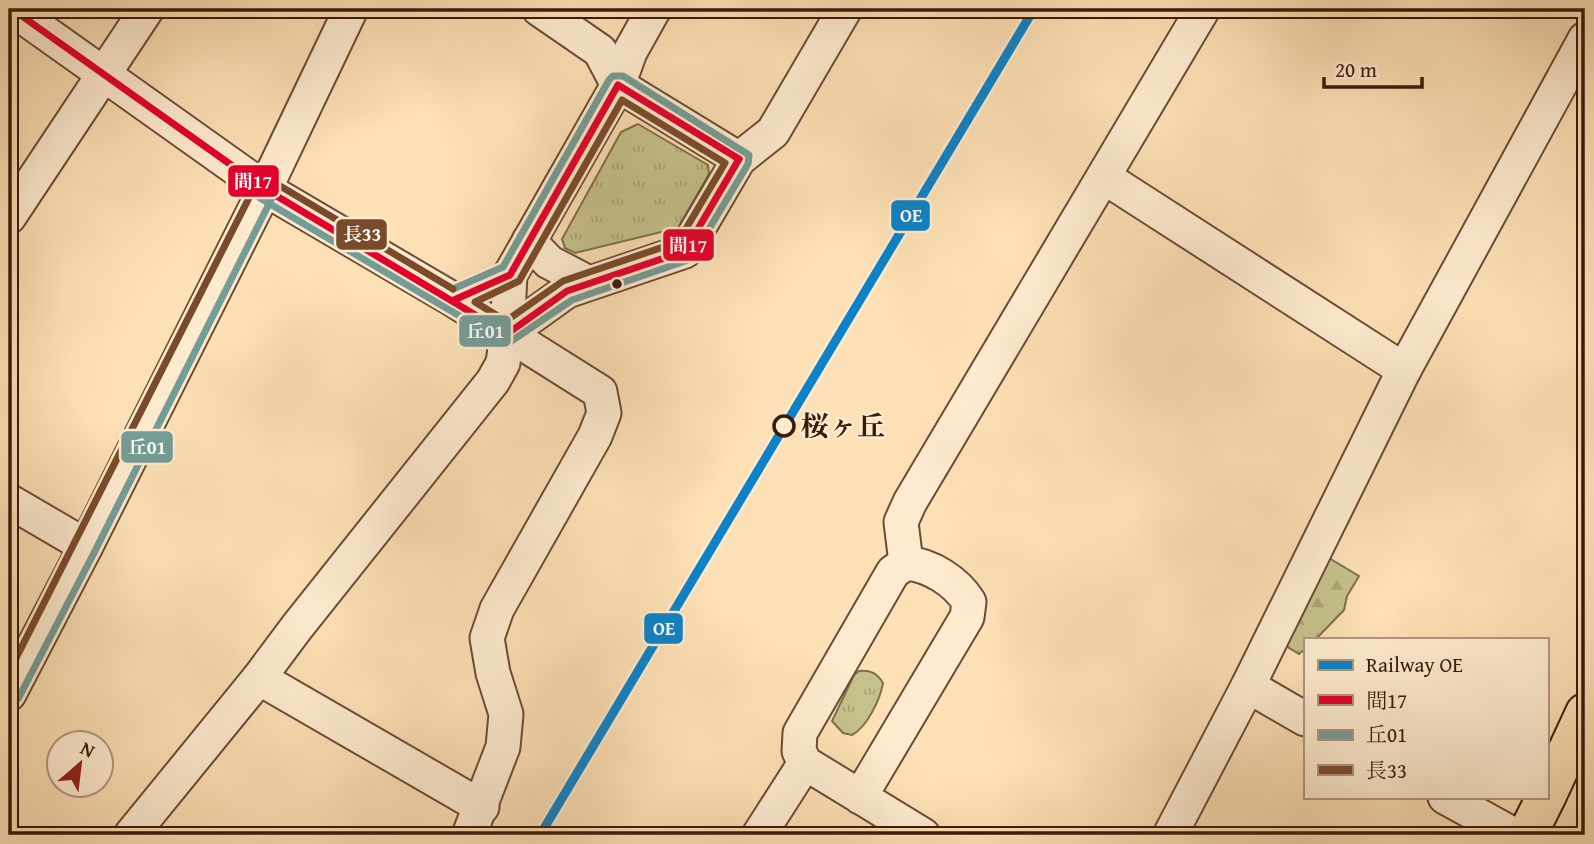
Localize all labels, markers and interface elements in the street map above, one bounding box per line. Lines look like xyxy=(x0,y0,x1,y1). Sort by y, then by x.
scale bar xyxy=(1324,46,1422,90)
text: 20 m xyxy=(1335,54,1377,85)
line badge: 間17 xyxy=(227,164,280,198)
text: 間17 xyxy=(234,167,272,195)
line badge: OE xyxy=(890,199,931,232)
text: OE xyxy=(900,201,922,229)
line badge: 長33 xyxy=(335,218,388,251)
text: 長33 xyxy=(343,220,381,248)
line badge: 間17 xyxy=(662,228,715,262)
text: 間17 xyxy=(669,231,707,259)
unlabelled marker xyxy=(610,277,624,291)
line badge: 丘01 xyxy=(458,314,512,348)
text: 丘01 xyxy=(466,317,504,345)
place label: 桜ヶ丘 xyxy=(801,405,885,446)
marker: 桜ヶ丘 xyxy=(773,415,795,437)
line badge: 丘01 xyxy=(120,430,174,464)
text: 丘01 xyxy=(128,433,166,461)
line badge: OE xyxy=(643,612,684,645)
text: OE xyxy=(653,614,675,642)
legend xyxy=(1304,638,1548,798)
text: Railway OE xyxy=(1366,649,1463,680)
text: 間17 xyxy=(1366,685,1407,716)
text: 丘01 xyxy=(1366,719,1407,750)
north arrow xyxy=(46,728,116,798)
text: N xyxy=(76,734,100,764)
text: 長33 xyxy=(1366,755,1407,786)

